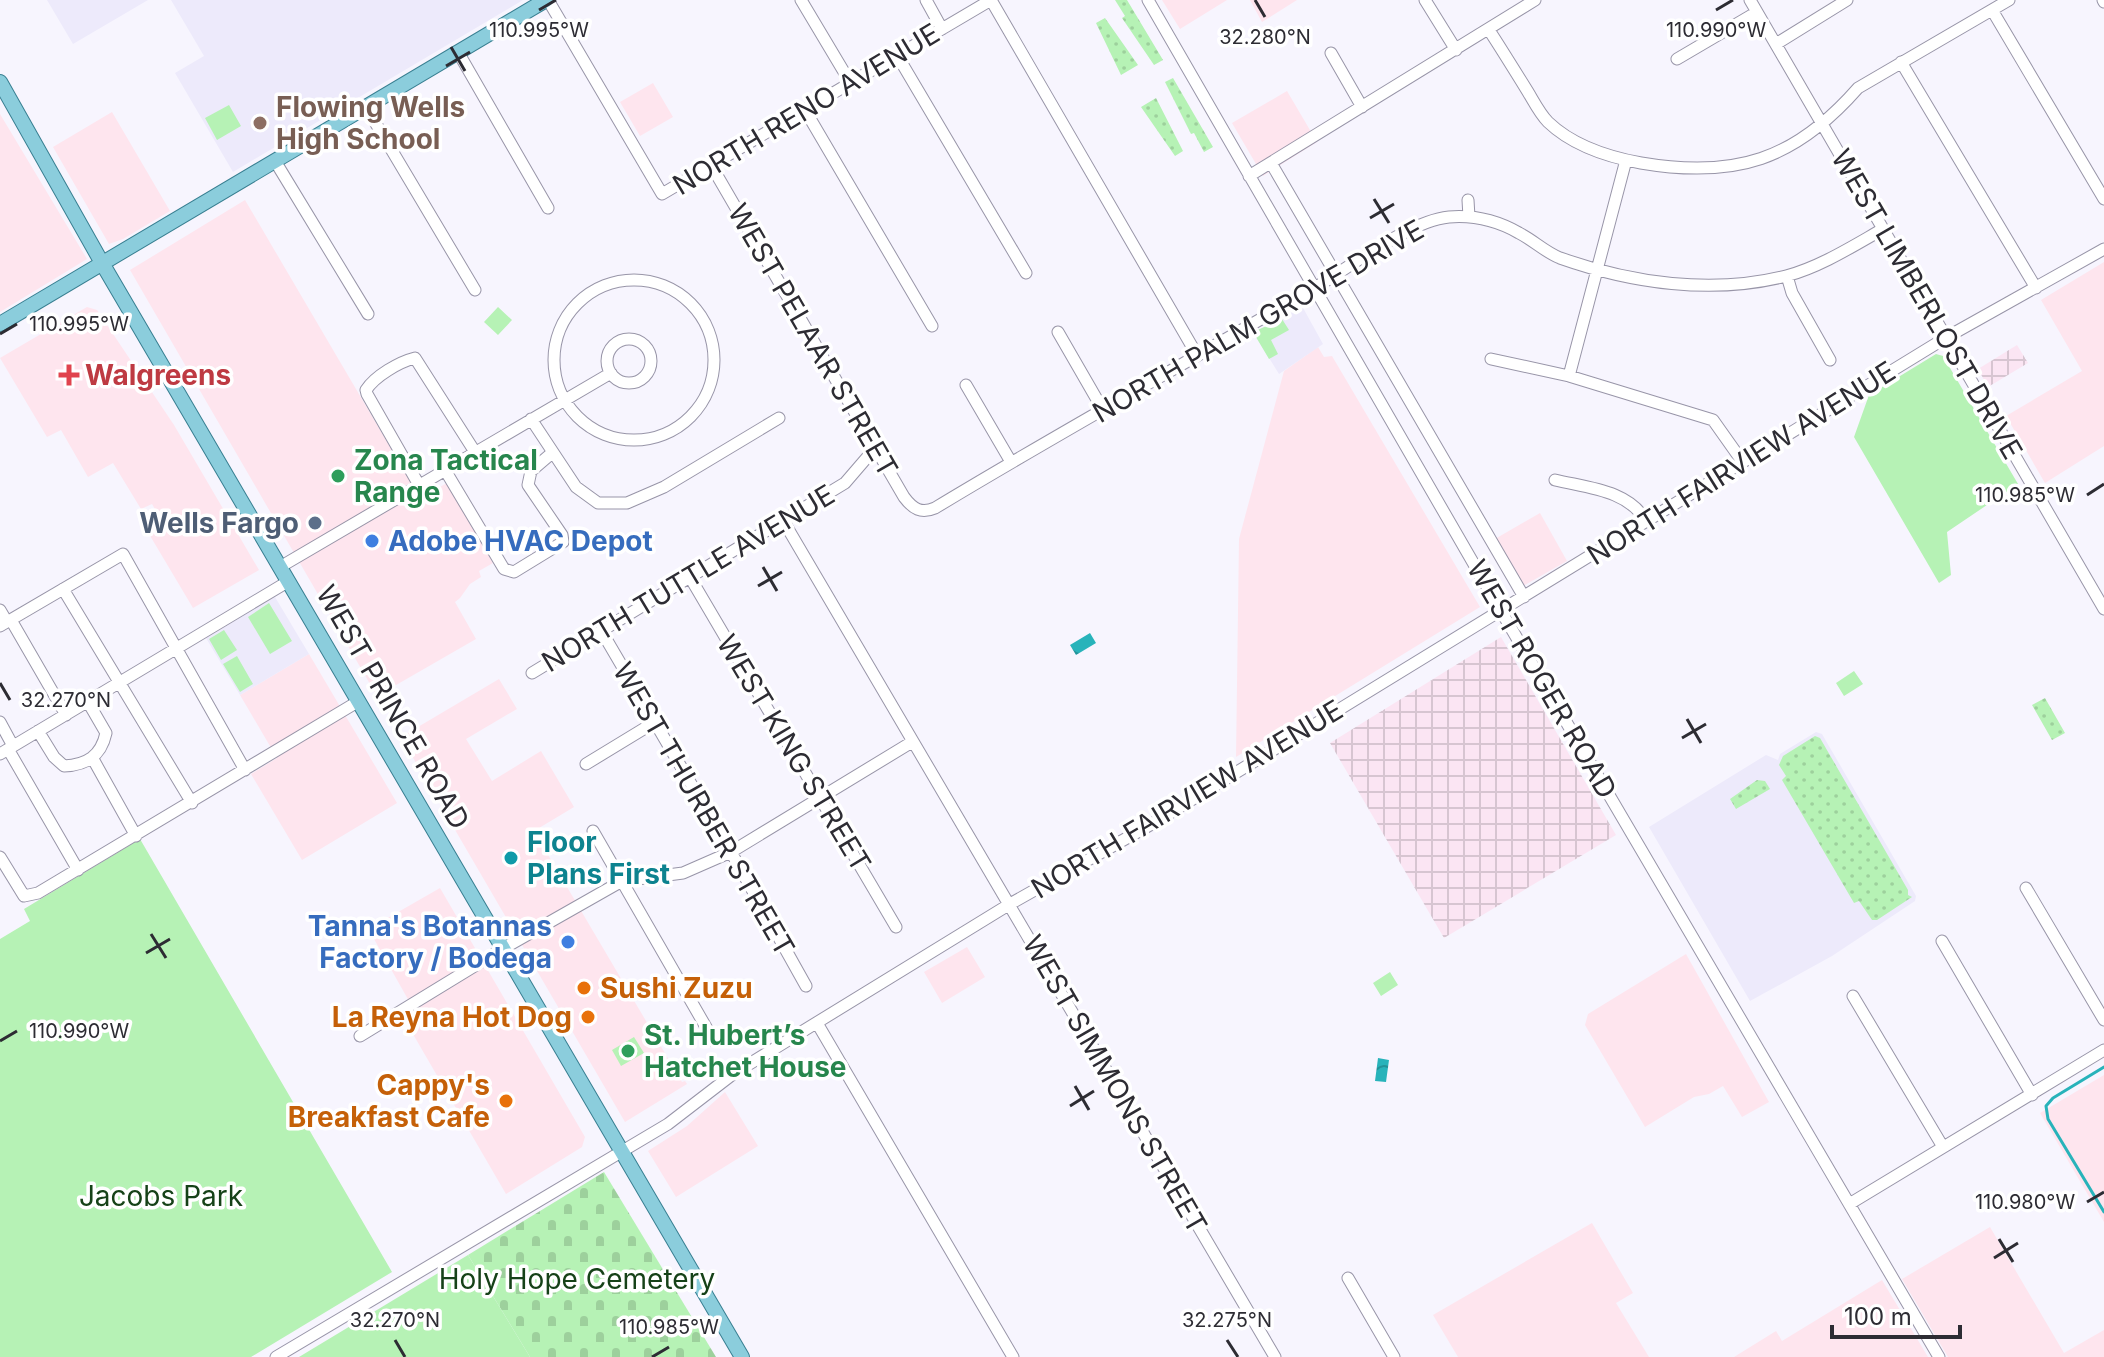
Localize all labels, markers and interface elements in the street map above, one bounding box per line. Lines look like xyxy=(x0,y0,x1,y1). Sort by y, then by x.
street label: NORTH RENO AVENUE xyxy=(667,16,945,202)
text: 110.995°W xyxy=(489,18,589,42)
text: 110.990°W xyxy=(1666,18,1766,42)
text: 32.280°N xyxy=(1219,25,1311,49)
place label: Flowing Wells High School xyxy=(276,90,465,156)
marker: Flowing Wells High School xyxy=(251,114,269,132)
street label: WEST LIMBERLOST DRIVE xyxy=(1824,143,2030,465)
street label: WEST PELAAR STREET xyxy=(721,197,905,483)
street label: NORTH PALM GROVE DRIVE xyxy=(1086,212,1430,430)
text: 110.995°W xyxy=(29,312,129,336)
street label: NORTH FAIRVIEW AVENUE xyxy=(1581,354,1901,572)
place label: Walgreens xyxy=(85,358,231,392)
marker: Walgreens xyxy=(60,366,78,384)
place label: Zona Tactical Range xyxy=(354,443,538,509)
marker: Zona Tactical Range xyxy=(329,467,347,485)
street label: NORTH TUTTLE AVENUE xyxy=(536,477,840,679)
text: 110.985°W xyxy=(1975,483,2075,507)
place label: Wells Fargo xyxy=(139,506,299,540)
marker: Wells Fargo xyxy=(306,514,324,532)
place label: Adobe HVAC Depot xyxy=(388,524,653,558)
marker: Adobe HVAC Depot xyxy=(363,532,381,550)
street label: WEST ROGER ROAD xyxy=(1460,554,1624,804)
street label: WEST PRINCE ROAD xyxy=(309,579,477,835)
street label: WEST KING STREET xyxy=(710,628,878,878)
street label: WEST THURBER STREET xyxy=(606,656,802,962)
text: 32.270°N xyxy=(21,688,111,712)
street label: NORTH FAIRVIEW AVENUE xyxy=(1025,692,1349,906)
place label: Floor Plans First xyxy=(527,825,670,891)
marker: Floor Plans First xyxy=(502,849,520,867)
place label: Tanna's Botannas Factory / Bodega xyxy=(308,909,552,975)
street label: WEST SIMMONS STREET xyxy=(1016,929,1214,1239)
marker: Tanna's Botannas Factory / Bodega xyxy=(559,933,577,951)
place label: Sushi Zuzu xyxy=(600,971,753,1005)
marker: Sushi Zuzu xyxy=(575,979,593,997)
place label: La Reyna Hot Dog xyxy=(332,1000,572,1034)
marker: La Reyna Hot Dog xyxy=(579,1008,597,1026)
place label: St. Hubert’s Hatchet House xyxy=(644,1018,847,1084)
text: 110.990°W xyxy=(29,1019,129,1043)
marker: St. Hubert’s Hatchet House xyxy=(619,1042,637,1060)
place label: Cappy's Breakfast Cafe xyxy=(288,1068,490,1134)
marker: Cappy's Breakfast Cafe xyxy=(497,1092,515,1110)
park label: Jacobs Park xyxy=(79,1179,243,1213)
text: 110.980°W xyxy=(1975,1190,2075,1214)
park label: Holy Hope Cemetery xyxy=(439,1262,715,1296)
scale bar xyxy=(1832,1289,1960,1339)
text: 100 m xyxy=(1844,1302,1912,1331)
text: 32.270°N xyxy=(350,1308,440,1332)
text: 32.275°N xyxy=(1182,1308,1272,1332)
text: 110.985°W xyxy=(619,1315,719,1339)

